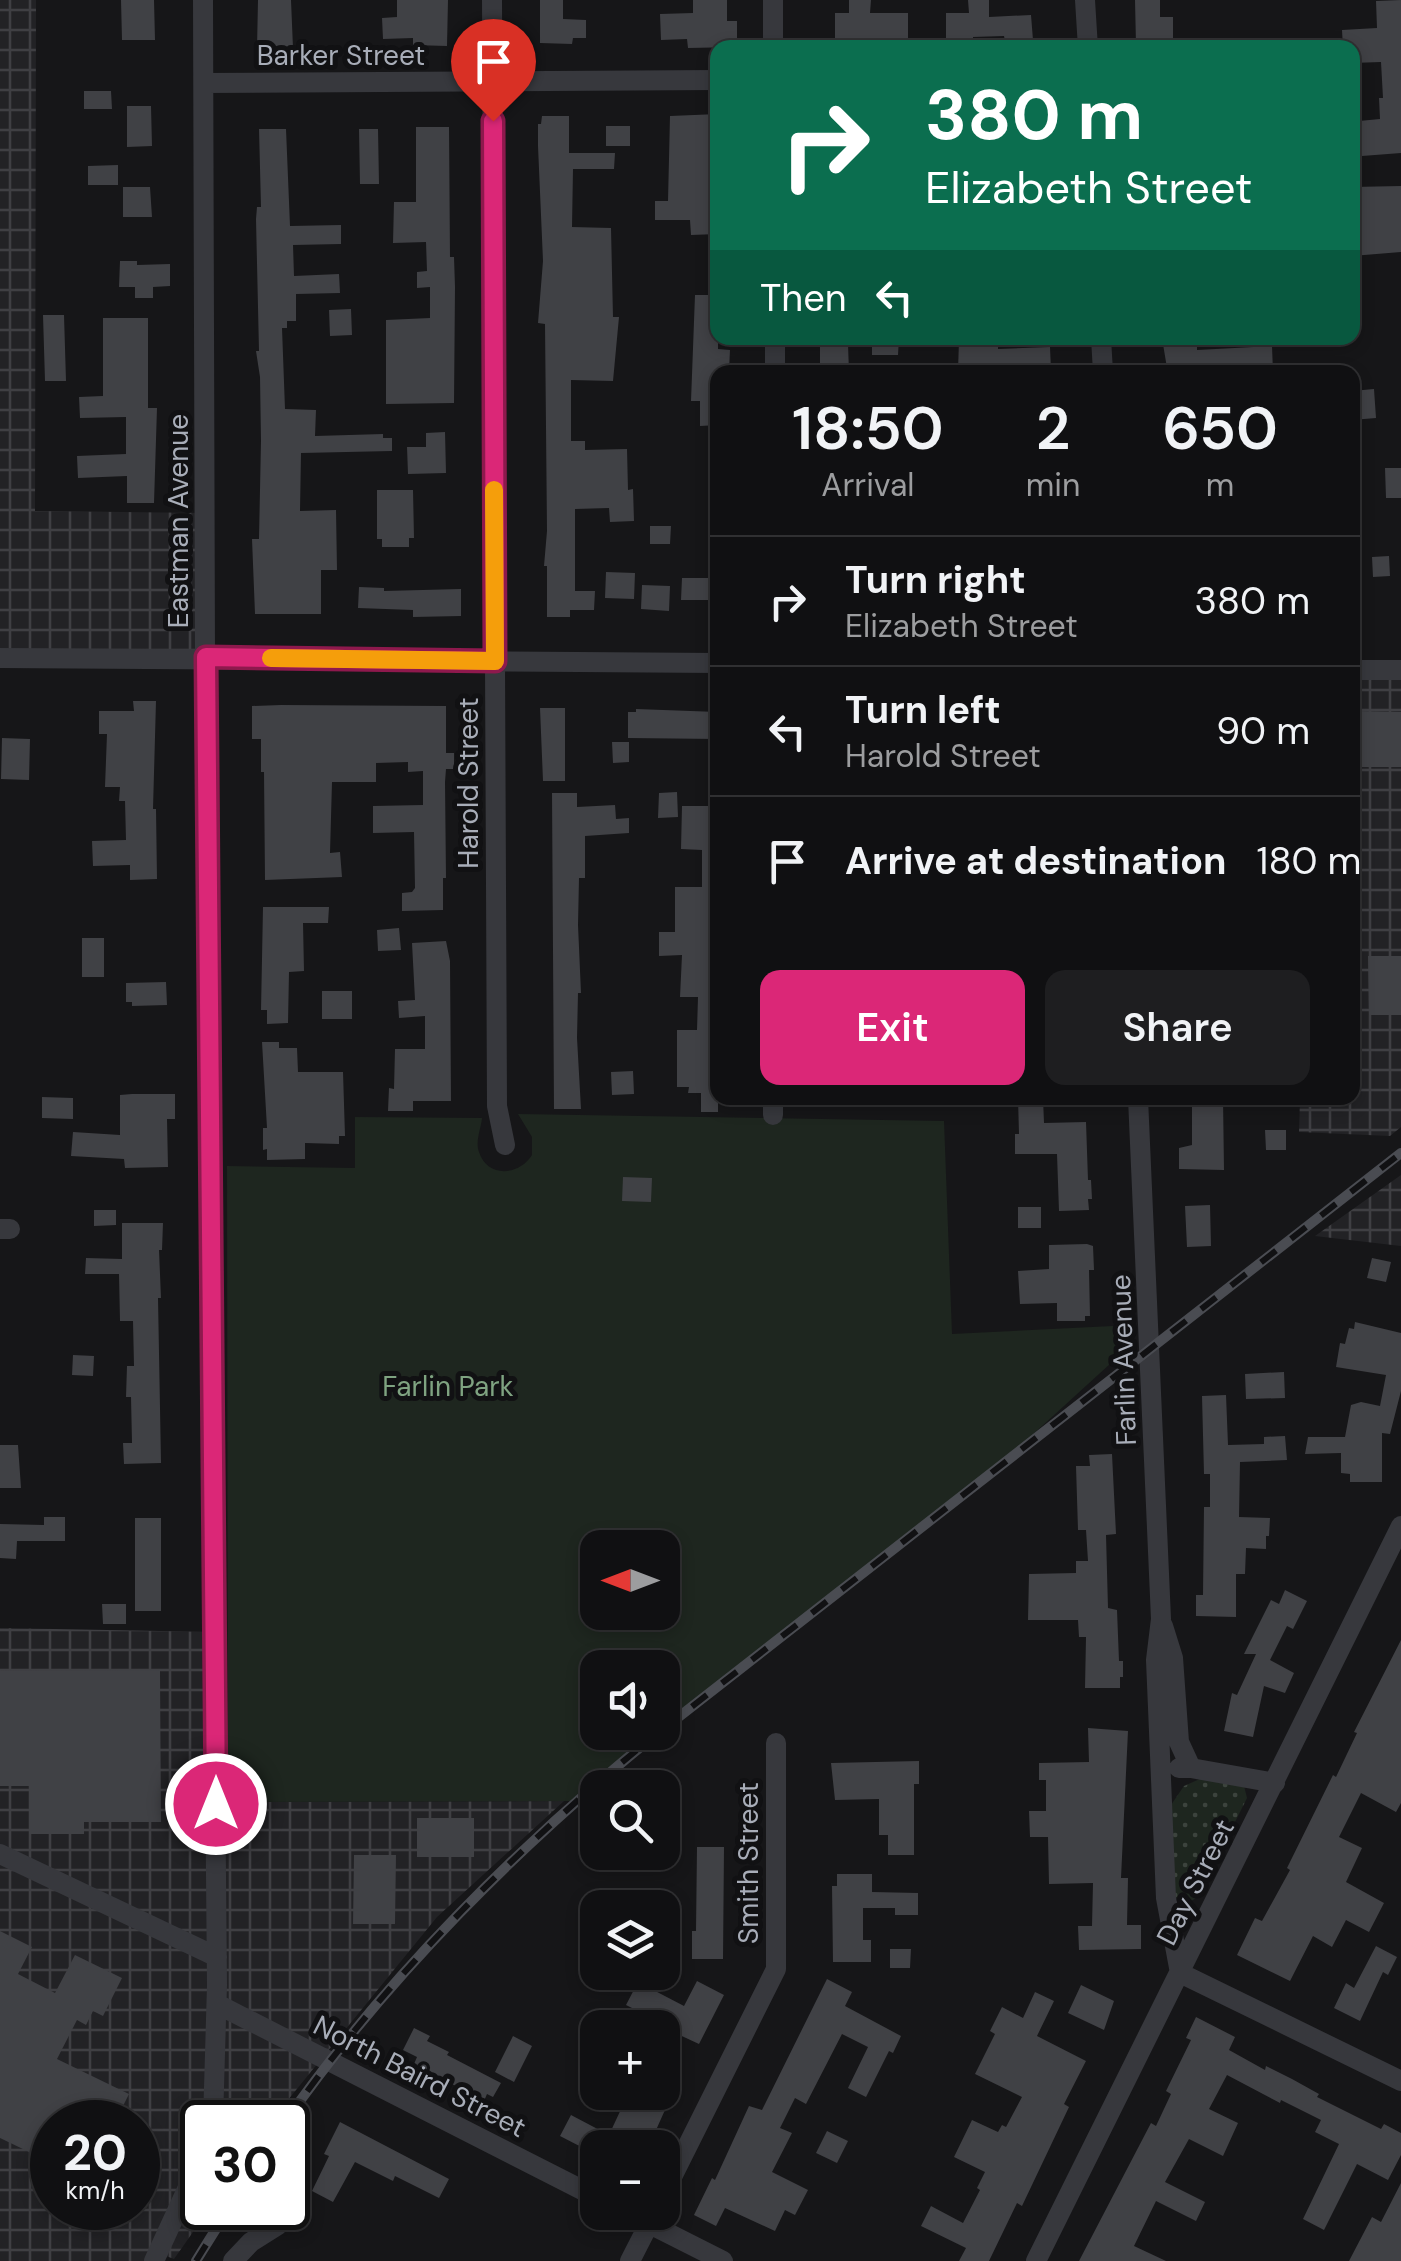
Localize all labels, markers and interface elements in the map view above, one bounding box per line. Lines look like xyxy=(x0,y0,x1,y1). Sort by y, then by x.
pin xyxy=(451,19,536,122)
icon: arrive xyxy=(466,34,521,89)
street label: Barker Street xyxy=(257,37,425,74)
text: 380 m xyxy=(925,70,1143,161)
icon: right xyxy=(760,80,890,210)
text: Elizabeth Street xyxy=(925,158,1252,217)
icon: left xyxy=(867,270,922,325)
text: Then xyxy=(760,273,847,323)
text: 18:50 xyxy=(792,389,944,468)
text: 2 xyxy=(1036,389,1070,468)
text: 650 xyxy=(1162,389,1278,468)
street label: Eastman Avenue xyxy=(160,414,197,628)
text: Arrival xyxy=(821,464,914,506)
text: min xyxy=(1026,464,1080,506)
text: m xyxy=(1206,464,1234,506)
text: Turn right xyxy=(845,555,1026,605)
icon: right xyxy=(760,574,815,629)
text: 380 m xyxy=(1194,576,1310,626)
text: Elizabeth Street xyxy=(845,605,1078,647)
text: Turn left xyxy=(845,685,1001,735)
street label: Harold Street xyxy=(450,697,487,869)
icon: left xyxy=(760,704,815,759)
text: 90 m xyxy=(1216,706,1310,756)
text: Harold Street xyxy=(845,735,1041,777)
icon: arrive xyxy=(760,834,815,889)
text: Arrive at destination xyxy=(845,836,1227,886)
text: 180 m xyxy=(1257,836,1361,886)
button: Exit xyxy=(760,970,1025,1085)
button: Share xyxy=(1045,970,1310,1085)
street label: Farlin Avenue xyxy=(1102,1274,1145,1446)
park label: Farlin Park xyxy=(382,1368,514,1405)
north arrow xyxy=(580,1530,680,1630)
map controls xyxy=(580,1530,680,2230)
button: sound xyxy=(580,1650,680,1750)
position arrow xyxy=(164,1752,268,1856)
button: search xyxy=(580,1770,680,1870)
street label: Smith Street xyxy=(730,1782,767,1944)
street label: Day Street xyxy=(1148,1813,1243,1951)
button: layers xyxy=(580,1890,680,1990)
street label: North Baird Street xyxy=(307,2007,532,2146)
button: + xyxy=(580,2010,680,2110)
speed limit sign: 30 xyxy=(180,2100,310,2230)
text: 20 xyxy=(63,2120,127,2186)
button: − xyxy=(580,2130,680,2230)
text: km/h xyxy=(65,2174,125,2207)

